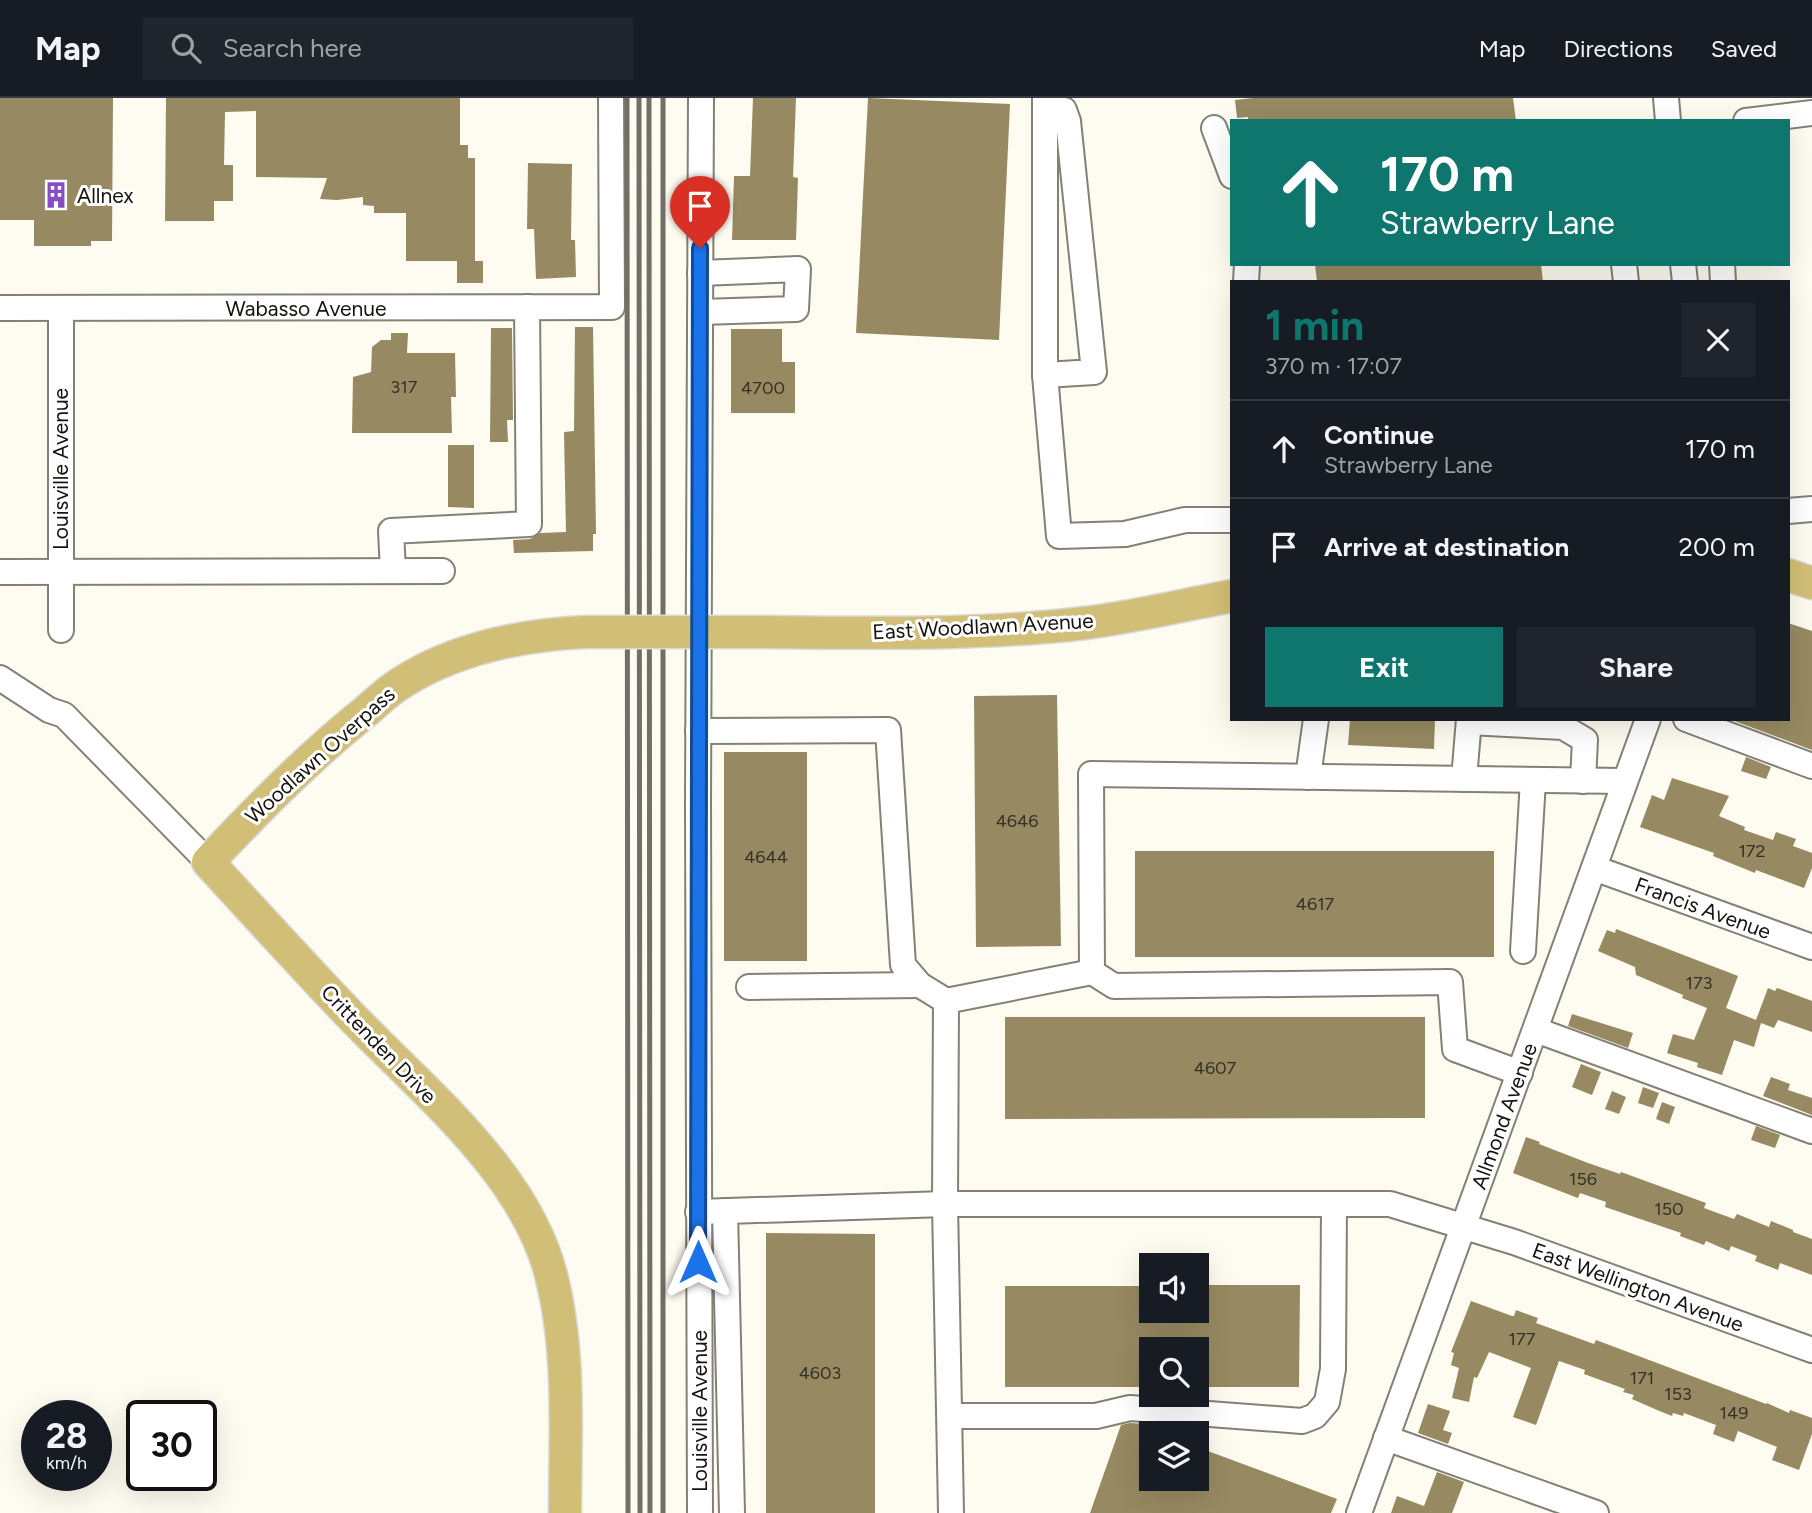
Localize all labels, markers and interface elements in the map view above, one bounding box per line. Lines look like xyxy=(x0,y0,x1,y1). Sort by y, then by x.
search box xyxy=(143,17,633,80)
text: Map xyxy=(35,29,101,68)
icon: search xyxy=(167,29,205,67)
text: Search here xyxy=(223,32,362,64)
text: Map xyxy=(1479,34,1525,63)
text: Directions xyxy=(1563,34,1673,63)
text: Saved xyxy=(1711,34,1777,63)
text: 170 m xyxy=(1380,144,1514,203)
icon: ahead xyxy=(1265,147,1356,238)
pin xyxy=(670,176,730,248)
building icon: Allnex xyxy=(41,180,71,210)
place label: Allnex xyxy=(77,183,134,208)
icon: arrive xyxy=(681,187,719,225)
text: Strawberry Lane xyxy=(1380,204,1615,242)
street label: Wabasso Avenue xyxy=(226,296,386,321)
text: 1 min xyxy=(1265,300,1364,351)
button: close xyxy=(1681,303,1755,377)
text: 370 m · 17:07 xyxy=(1265,352,1402,380)
house number: 317 xyxy=(391,376,418,398)
house number: 4700 xyxy=(741,377,785,399)
street label: Louisville Avenue xyxy=(48,388,73,550)
text: Continue xyxy=(1324,419,1434,451)
icon: ahead xyxy=(1265,430,1303,468)
text: 170 m xyxy=(1685,433,1755,465)
text: Strawberry Lane xyxy=(1324,451,1493,479)
icon: arrive xyxy=(1265,528,1303,566)
text: Arrive at destination xyxy=(1324,531,1569,563)
text: 200 m xyxy=(1679,531,1755,563)
street label: East Woodlawn Avenue xyxy=(872,608,1094,644)
button: Exit xyxy=(1265,627,1503,707)
button: Share xyxy=(1517,627,1755,707)
street label: Woodlawn Overpass xyxy=(240,681,400,829)
house number: 4646 xyxy=(996,810,1038,832)
house number: 172 xyxy=(1738,840,1766,862)
house number: 4644 xyxy=(744,846,788,868)
street label: Francis Avenue xyxy=(1632,872,1774,944)
house number: 4617 xyxy=(1296,893,1335,915)
house number: 173 xyxy=(1686,972,1712,994)
street label: Crittenden Drive xyxy=(316,979,442,1109)
street label: Allmond Avenue xyxy=(1466,1039,1542,1193)
house number: 4607 xyxy=(1194,1057,1237,1079)
house number: 156 xyxy=(1569,1168,1597,1190)
house number: 150 xyxy=(1654,1198,1684,1220)
position arrow xyxy=(661,1225,735,1299)
street label: East Wellington Avenue xyxy=(1529,1237,1747,1337)
map controls xyxy=(1139,1253,1209,1491)
button: sound xyxy=(1139,1253,1209,1323)
house number: 177 xyxy=(1509,1328,1536,1350)
street label: Louisville Avenue xyxy=(687,1330,712,1492)
button: search xyxy=(1139,1337,1209,1407)
house number: 4603 xyxy=(799,1362,841,1384)
house number: 171 xyxy=(1630,1367,1654,1389)
house number: 153 xyxy=(1664,1383,1692,1405)
speed limit sign: 30 xyxy=(126,1400,217,1491)
house number: 149 xyxy=(1720,1402,1748,1424)
text: 28 xyxy=(46,1415,87,1457)
button: layers xyxy=(1139,1421,1209,1491)
text: km/h xyxy=(46,1452,87,1474)

